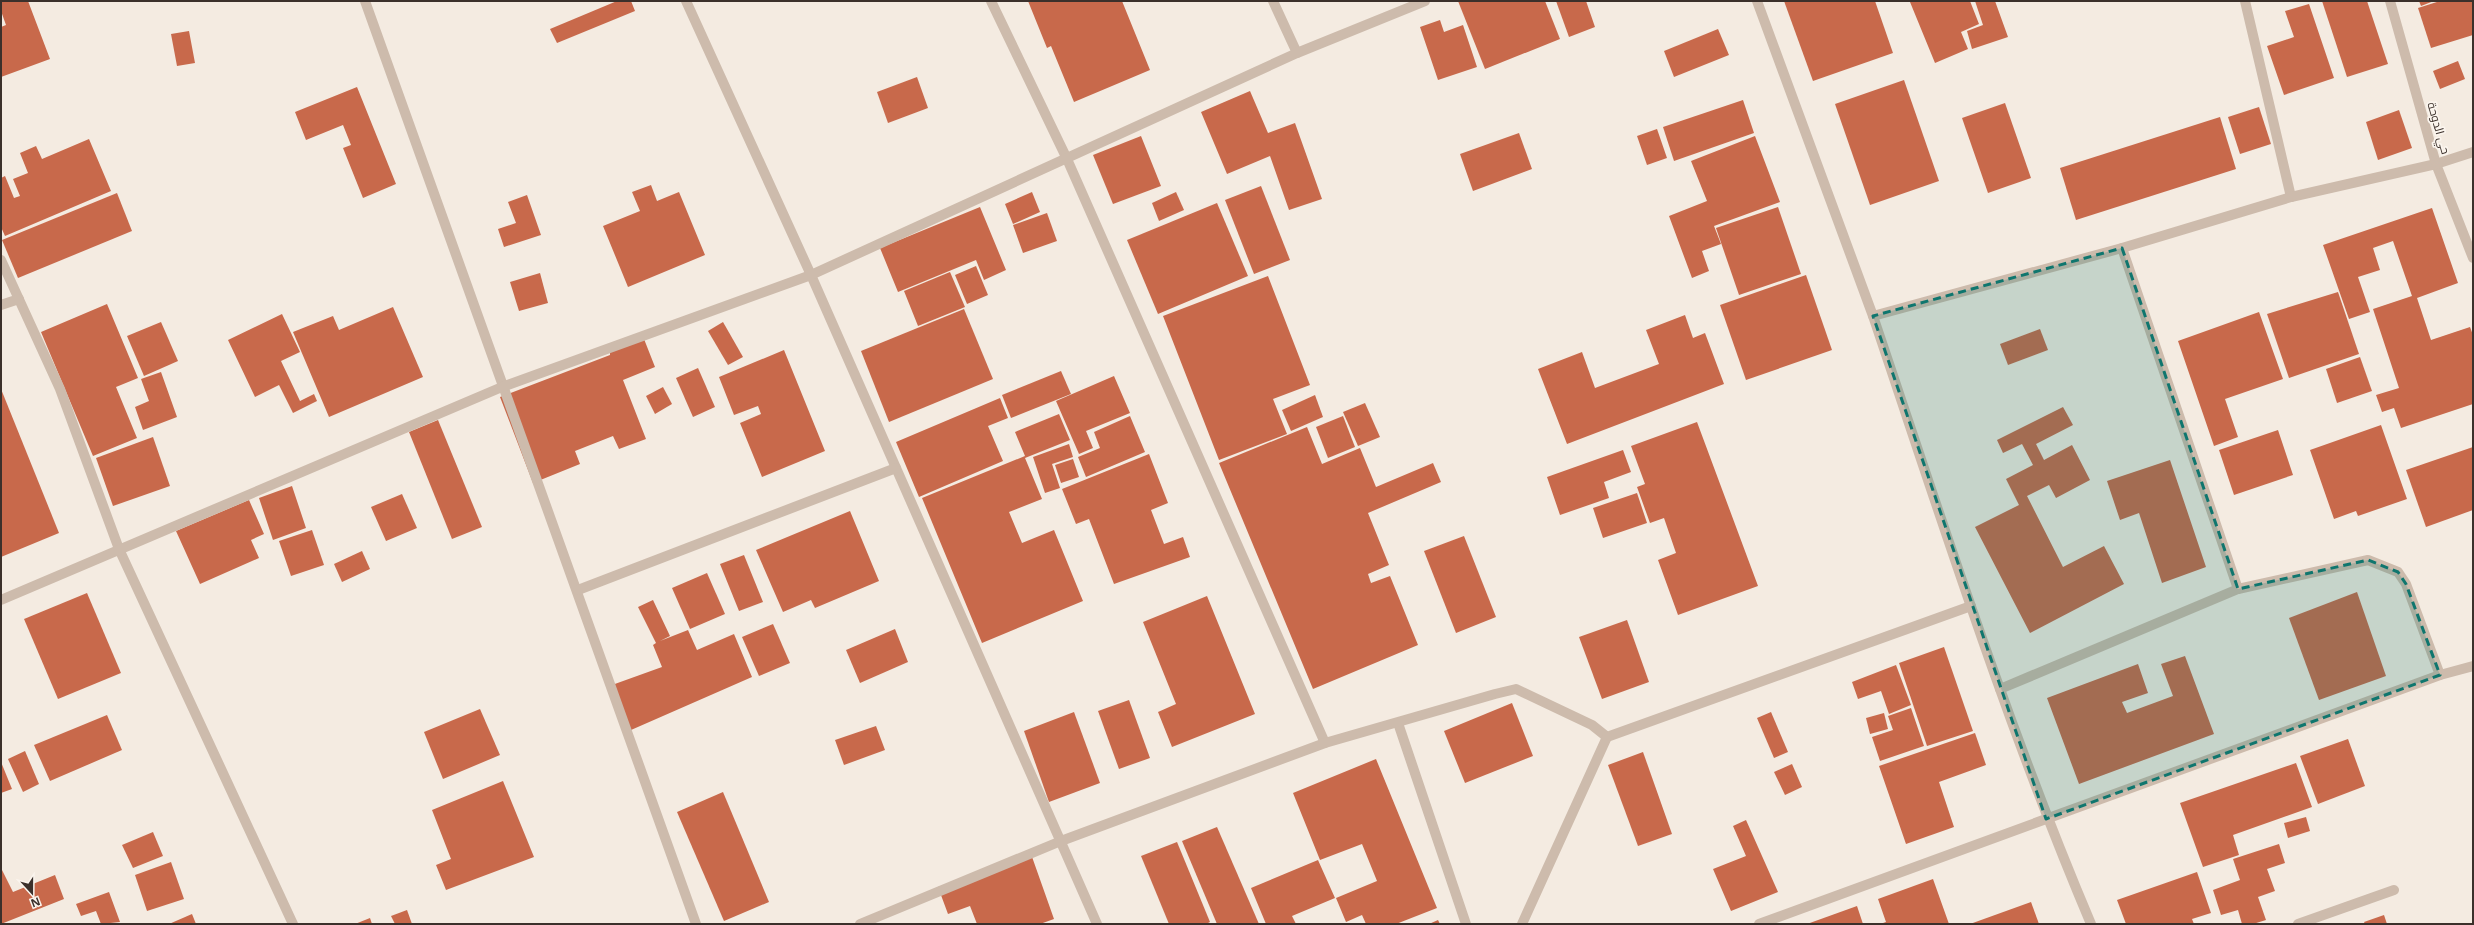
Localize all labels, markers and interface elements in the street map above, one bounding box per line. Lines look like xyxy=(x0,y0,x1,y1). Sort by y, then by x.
street label: حي الدوحة xyxy=(2422,100,2455,157)
north arrow xyxy=(12,873,52,913)
text: N xyxy=(29,894,43,911)

